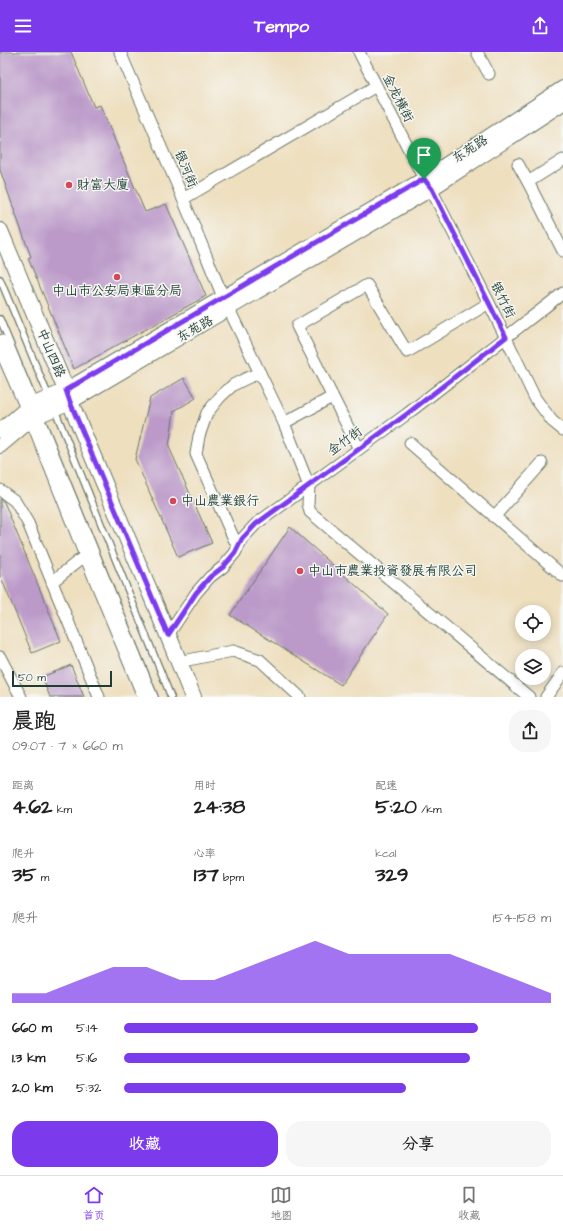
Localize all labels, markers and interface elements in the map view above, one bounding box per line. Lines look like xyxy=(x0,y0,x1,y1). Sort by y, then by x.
text: Tempo xyxy=(254,14,309,39)
icon: menu xyxy=(12,15,34,37)
icon: share xyxy=(529,15,551,37)
street label: 金龙横街 xyxy=(378,71,418,125)
street label: 东苑路 xyxy=(449,131,491,167)
pin xyxy=(407,138,441,179)
icon: arrive xyxy=(413,144,435,166)
street label: 银河街 xyxy=(170,148,202,190)
place label: 財富大廈 xyxy=(77,176,129,194)
marker: 財富大廈 xyxy=(64,180,74,190)
marker: 中山市公安局東區分局 xyxy=(112,272,122,282)
street label: 银竹街 xyxy=(486,279,520,321)
place label: 中山市公安局東區分局 xyxy=(52,282,182,300)
street label: 东苑路 xyxy=(174,311,216,347)
street label: 中山四路 xyxy=(33,326,69,380)
street label: 金竹街 xyxy=(324,422,366,460)
place label: 中山農業銀行 xyxy=(181,492,259,510)
marker: 中山農業銀行 xyxy=(168,496,178,506)
place label: 中山市農業投資發展有限公司 xyxy=(308,562,477,580)
marker: 中山市農業投資發展有限公司 xyxy=(295,566,305,576)
map controls xyxy=(515,605,551,685)
button: locate xyxy=(515,605,551,641)
button: layers xyxy=(515,649,551,685)
scale bar xyxy=(12,669,112,688)
text: 50 m xyxy=(18,670,46,685)
text: 晨跑 xyxy=(12,706,56,737)
button: share xyxy=(509,710,551,752)
text: 09:07 · 7 × 660 m xyxy=(12,737,123,755)
text: 距离 xyxy=(12,778,34,793)
text: 用时 xyxy=(194,778,216,793)
text: 配速 xyxy=(375,778,397,793)
text: 4.62 xyxy=(12,793,52,821)
text: 24:38 xyxy=(194,793,245,821)
text: 5:20 xyxy=(375,793,417,821)
text: km xyxy=(52,802,72,817)
text: /km xyxy=(417,802,442,817)
text: 爬升 xyxy=(12,846,34,861)
text: 心率 xyxy=(194,846,216,861)
text: kcal xyxy=(375,846,396,861)
text: 35 xyxy=(12,861,36,889)
text: 137 xyxy=(194,861,219,889)
text: 329 xyxy=(375,861,408,889)
text: m xyxy=(36,870,49,885)
text: bpm xyxy=(219,870,244,885)
text: 爬升 xyxy=(12,909,38,927)
text: 154–158 m xyxy=(493,909,551,927)
text: 660 m xyxy=(12,1019,52,1037)
text: 5:14 xyxy=(76,1019,98,1037)
text: 1.3 km xyxy=(12,1049,45,1067)
text: 5:16 xyxy=(76,1049,97,1067)
text: 2.0 km xyxy=(12,1079,53,1097)
text: 5:32 xyxy=(76,1079,101,1097)
button: 收藏 xyxy=(12,1121,278,1167)
button: 分享 xyxy=(286,1121,551,1167)
tab: 首页 xyxy=(83,1184,105,1223)
tab: 地图 xyxy=(270,1184,292,1223)
tab: 收藏 xyxy=(458,1184,480,1223)

